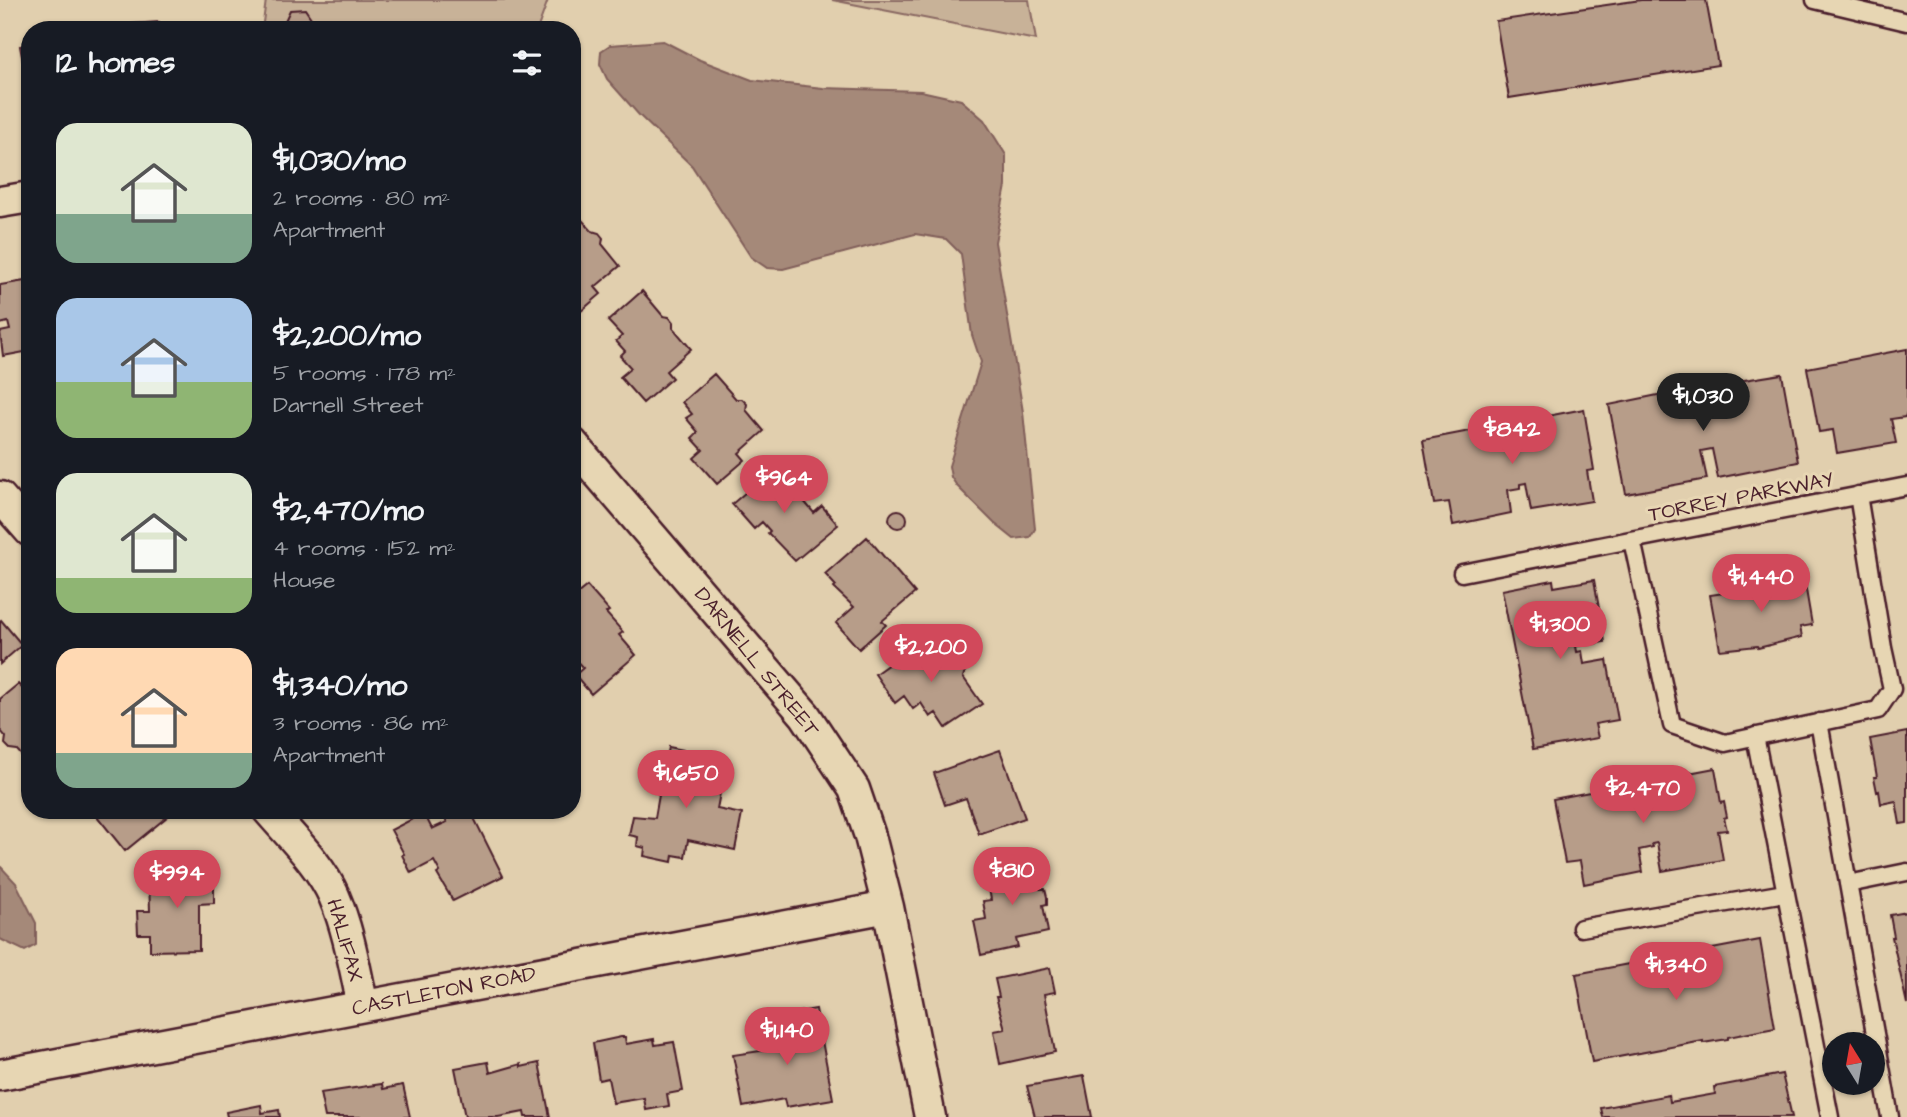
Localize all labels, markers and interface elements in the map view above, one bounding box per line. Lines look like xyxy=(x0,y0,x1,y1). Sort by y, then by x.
text: 12 homes xyxy=(56,42,175,84)
icon: filters xyxy=(508,44,546,82)
text: $1,030/mo xyxy=(273,140,406,182)
icon: home xyxy=(112,151,196,235)
text: 2 rooms · 80 m² xyxy=(273,182,450,214)
text: Apartment xyxy=(273,214,385,246)
text: $2,200/mo xyxy=(273,315,421,357)
icon: home xyxy=(112,326,196,410)
text: 5 rooms · 178 m² xyxy=(273,357,456,389)
pin: $1,030 xyxy=(1646,374,1760,433)
text: $1,030 xyxy=(1673,380,1733,412)
text: Darnell Street xyxy=(273,389,424,421)
pin: $842 xyxy=(1471,406,1553,466)
text: $842 xyxy=(1484,413,1540,445)
pin: $964 xyxy=(743,456,825,515)
text: $964 xyxy=(756,462,812,494)
street label: TORREY PARKWAY xyxy=(1646,465,1836,529)
text: $2,470/mo xyxy=(273,490,424,532)
icon: home xyxy=(112,501,196,585)
text: 4 rooms · 152 m² xyxy=(273,532,456,564)
pin: $1,440 xyxy=(1704,554,1818,614)
text: $1,440 xyxy=(1728,561,1794,593)
text: House xyxy=(273,564,336,596)
street label: DARNELL STREET xyxy=(688,581,827,744)
pin: $1,300 xyxy=(1503,602,1617,661)
text: $1,300 xyxy=(1530,608,1590,640)
pin: $2,200 xyxy=(874,624,988,684)
text: $2,200 xyxy=(895,631,967,663)
text: $1,340/mo xyxy=(273,665,407,707)
icon: home xyxy=(112,676,196,760)
text: 3 rooms · 86 m² xyxy=(273,707,449,739)
text: Apartment xyxy=(273,739,385,771)
pin: $1,650 xyxy=(629,750,743,810)
text: $1,650 xyxy=(653,757,719,789)
pin: $2,470 xyxy=(1586,766,1700,825)
text: $2,470 xyxy=(1606,772,1680,804)
pin: $810 xyxy=(971,848,1053,907)
pin: $994 xyxy=(136,850,218,910)
text: $810 xyxy=(989,854,1035,886)
text: $994 xyxy=(150,857,204,889)
street label: HALIFAX xyxy=(319,895,371,985)
pin: $1,340 xyxy=(1619,942,1733,1002)
text: $1,340 xyxy=(1645,949,1707,981)
street label: CASTLETON ROAD xyxy=(350,959,539,1023)
pin: $1,140 xyxy=(730,1007,844,1067)
text: $1,140 xyxy=(761,1014,813,1046)
north arrow xyxy=(1822,1032,1885,1096)
map controls xyxy=(1822,1032,1885,1095)

